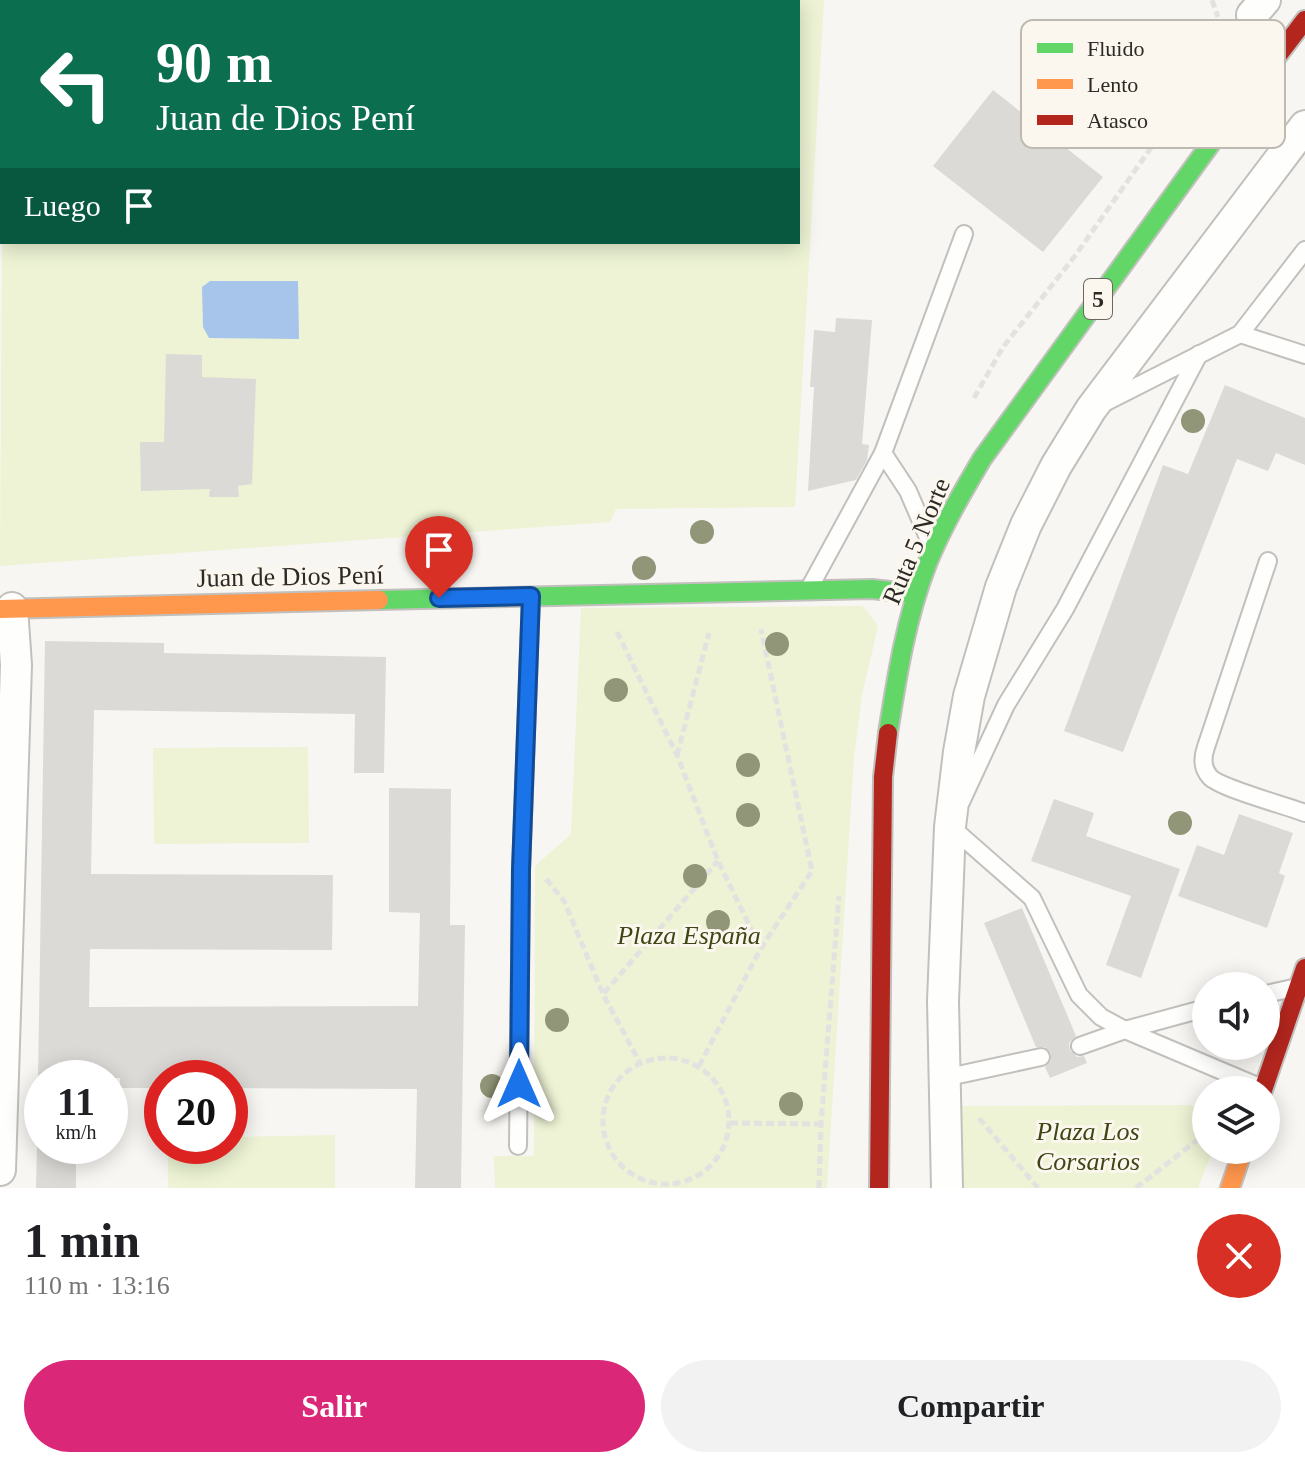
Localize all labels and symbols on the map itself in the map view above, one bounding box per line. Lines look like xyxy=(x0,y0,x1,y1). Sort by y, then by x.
legend xyxy=(1021,20,1285,148)
text: Fluido xyxy=(1087,36,1144,61)
text: Lento xyxy=(1087,72,1138,97)
text: Atasco xyxy=(1087,108,1148,133)
road number: 5 xyxy=(1084,279,1112,319)
street label: Ruta 5 Norte xyxy=(877,474,956,609)
pin xyxy=(405,516,473,598)
street label: Juan de Dios Pení xyxy=(196,560,384,593)
park label: Plaza España xyxy=(616,921,761,950)
position arrow xyxy=(477,1042,561,1126)
speed limit sign: 20 xyxy=(144,1060,248,1164)
park label: Plaza Los Corsarios xyxy=(1035,1117,1140,1176)

